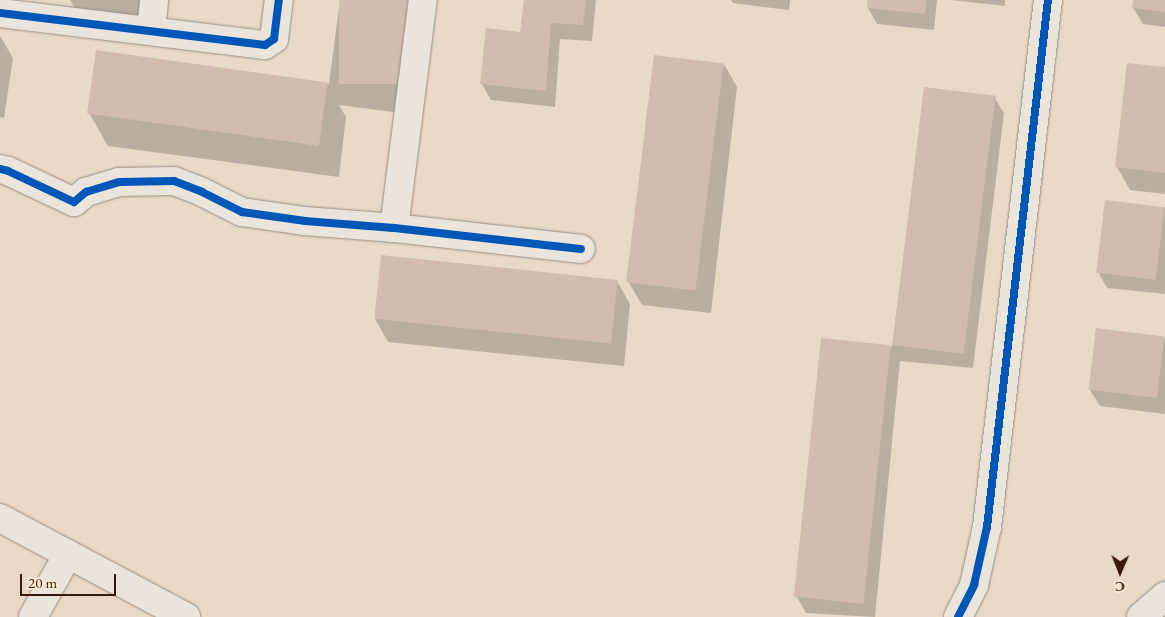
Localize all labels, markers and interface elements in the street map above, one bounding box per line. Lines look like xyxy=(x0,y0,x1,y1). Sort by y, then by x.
north arrow xyxy=(1095,547,1145,597)
scale bar xyxy=(22,564,119,596)
text: 20 m xyxy=(28,573,57,592)
text: С xyxy=(1115,578,1125,596)

